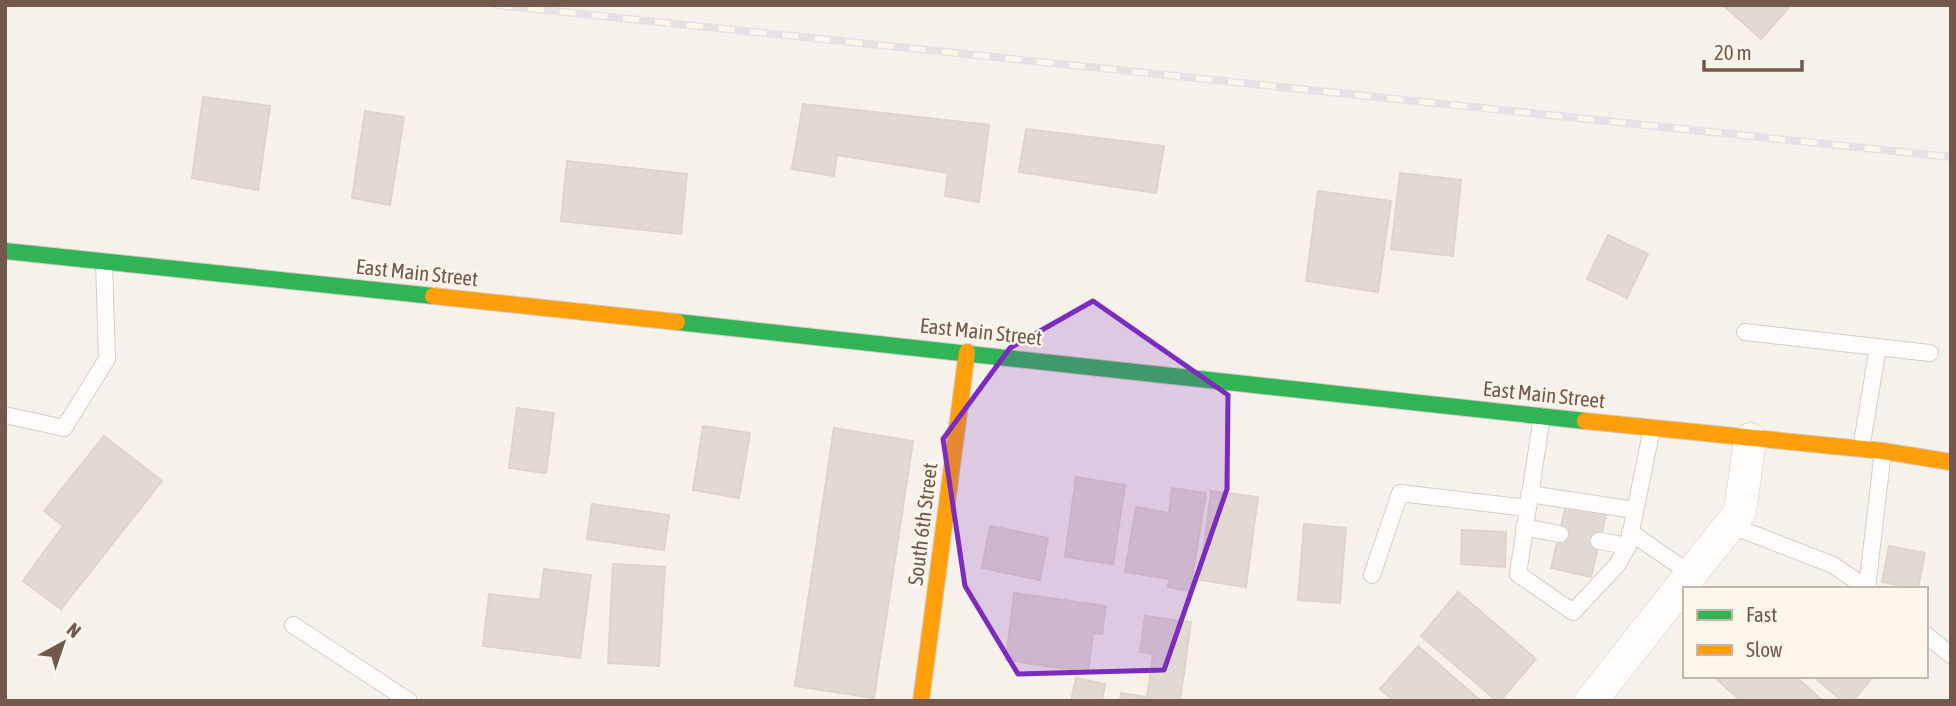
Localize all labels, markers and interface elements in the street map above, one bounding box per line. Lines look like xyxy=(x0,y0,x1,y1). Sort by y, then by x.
scale bar xyxy=(1704,28,1802,72)
text: 20 m xyxy=(1714,40,1752,64)
street label: East Main Street xyxy=(355,254,479,290)
street label: East Main Street xyxy=(919,313,1043,349)
street label: East Main Street xyxy=(1482,376,1606,412)
street label: South 6th Street xyxy=(903,461,941,586)
legend xyxy=(1683,587,1928,678)
text: Fast xyxy=(1746,602,1777,626)
north arrow xyxy=(28,608,98,678)
text: N xyxy=(63,618,85,642)
text: Slow xyxy=(1746,637,1783,661)

